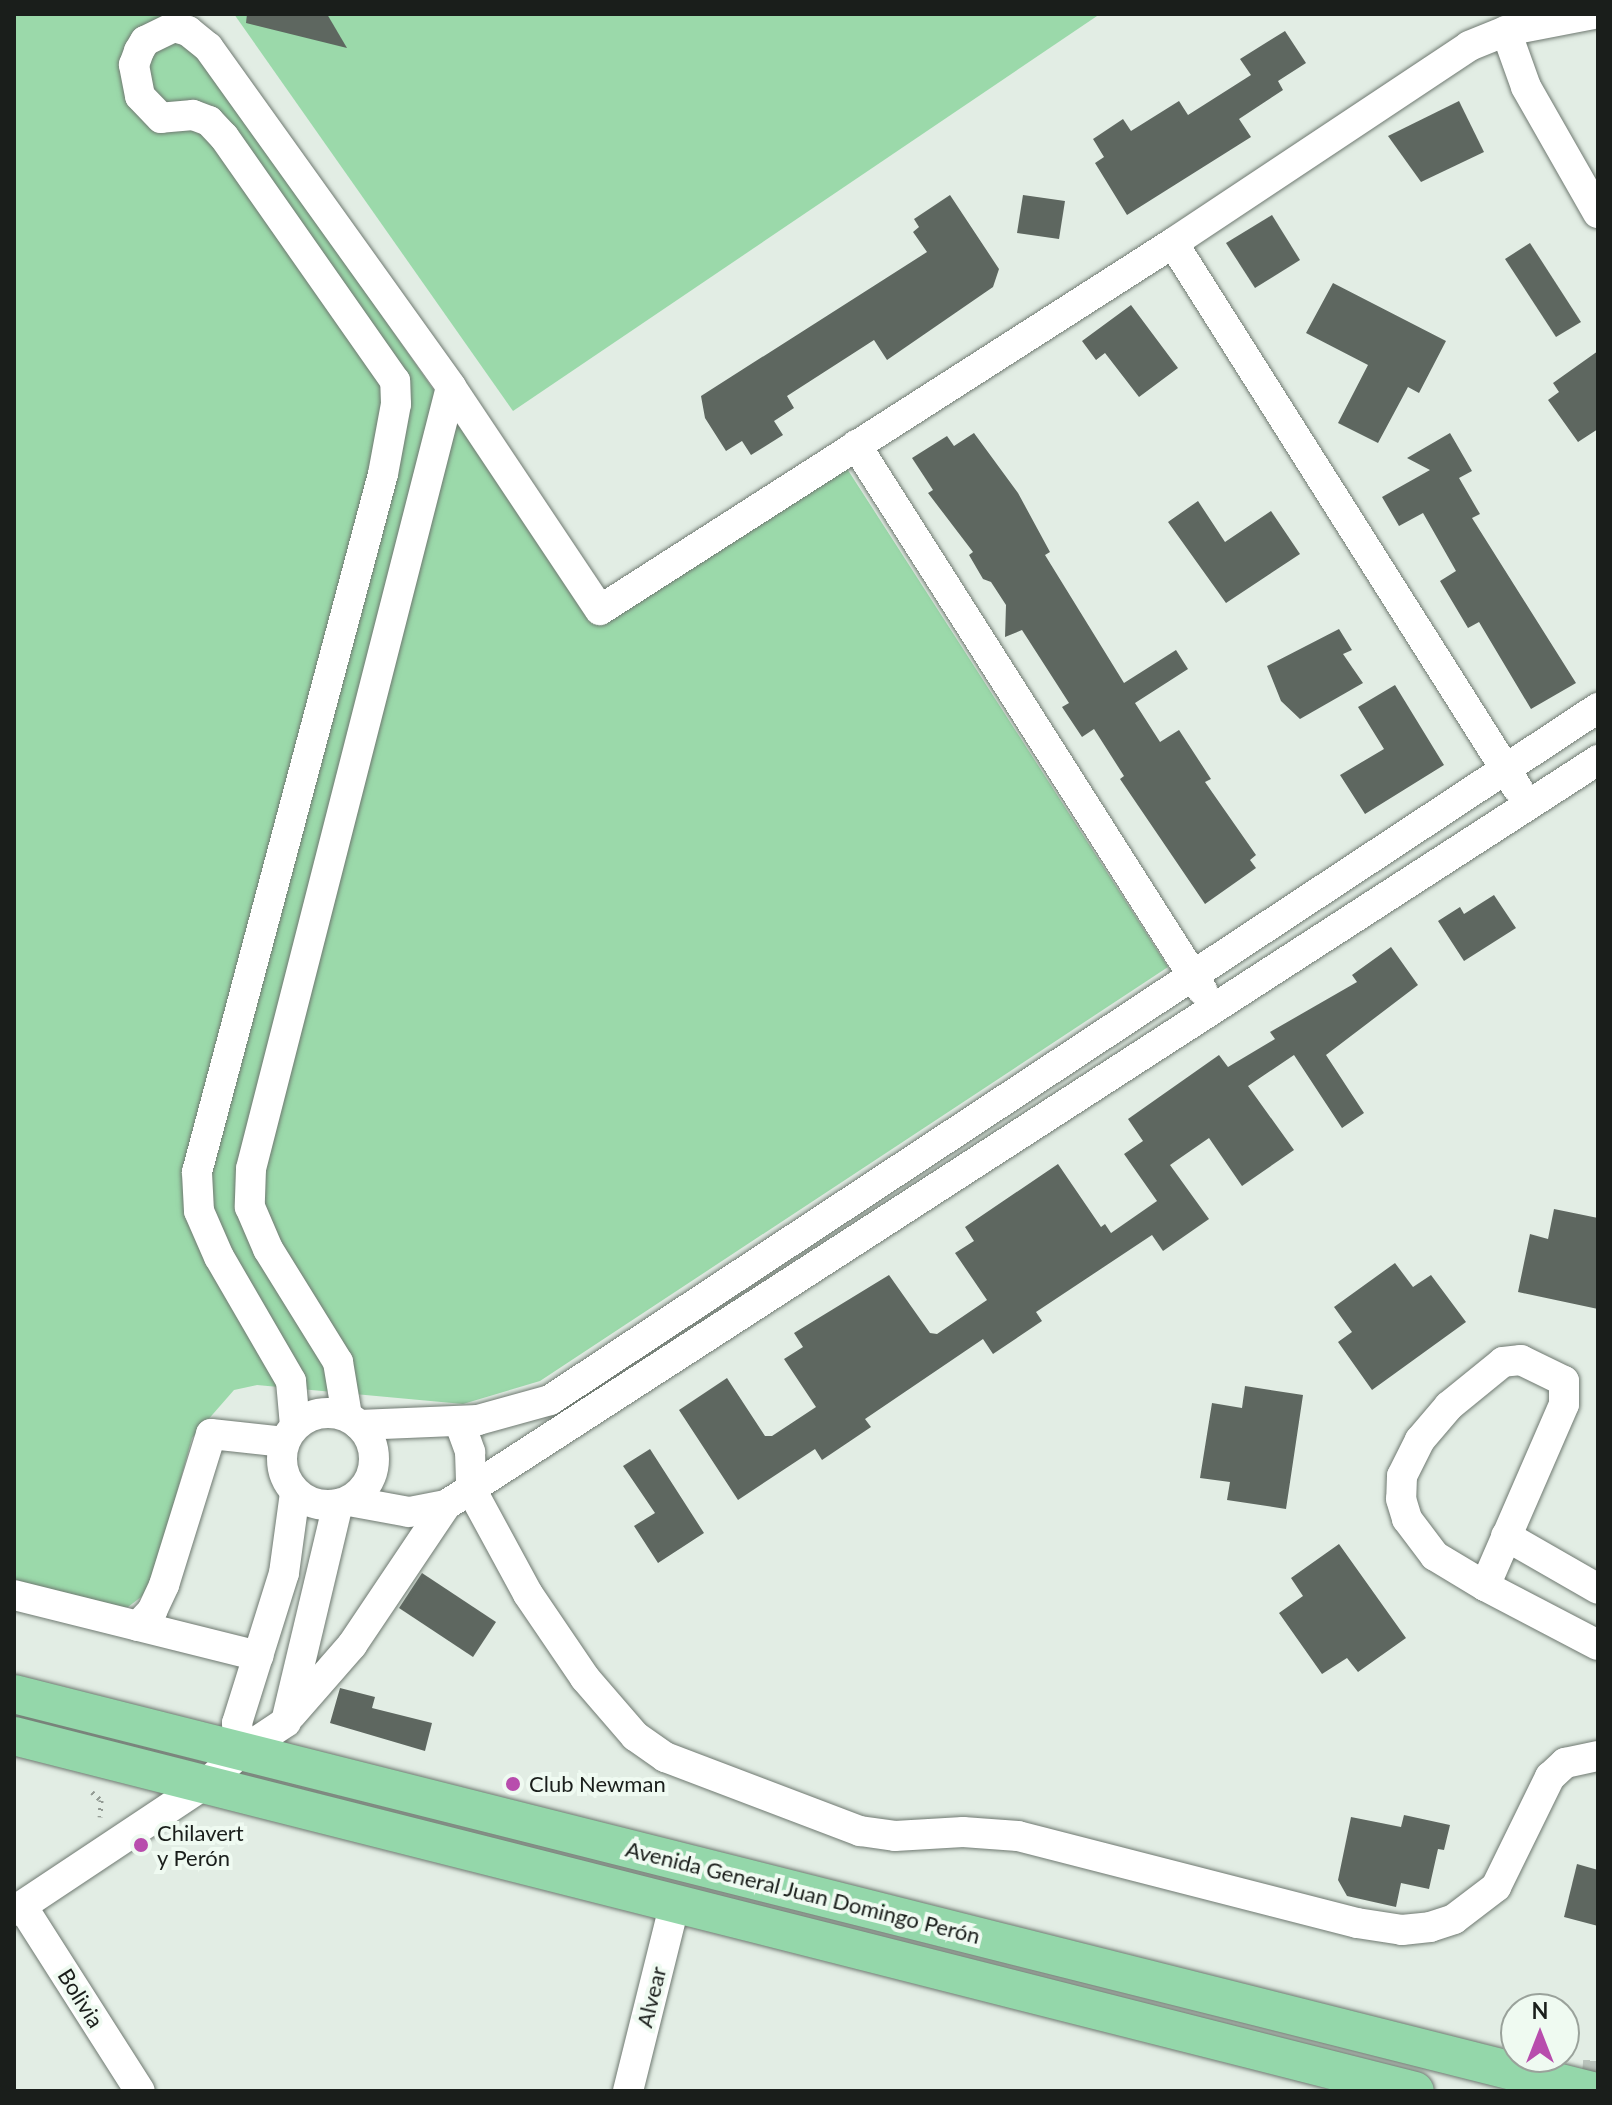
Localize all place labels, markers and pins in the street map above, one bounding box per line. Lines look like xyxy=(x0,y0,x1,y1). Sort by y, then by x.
place label: Club Newman xyxy=(529,1771,666,1797)
marker: Club Newman xyxy=(504,1775,522,1793)
place label: Chilavert y Perón xyxy=(157,1819,244,1870)
marker: Chilavert y Perón xyxy=(132,1836,150,1854)

